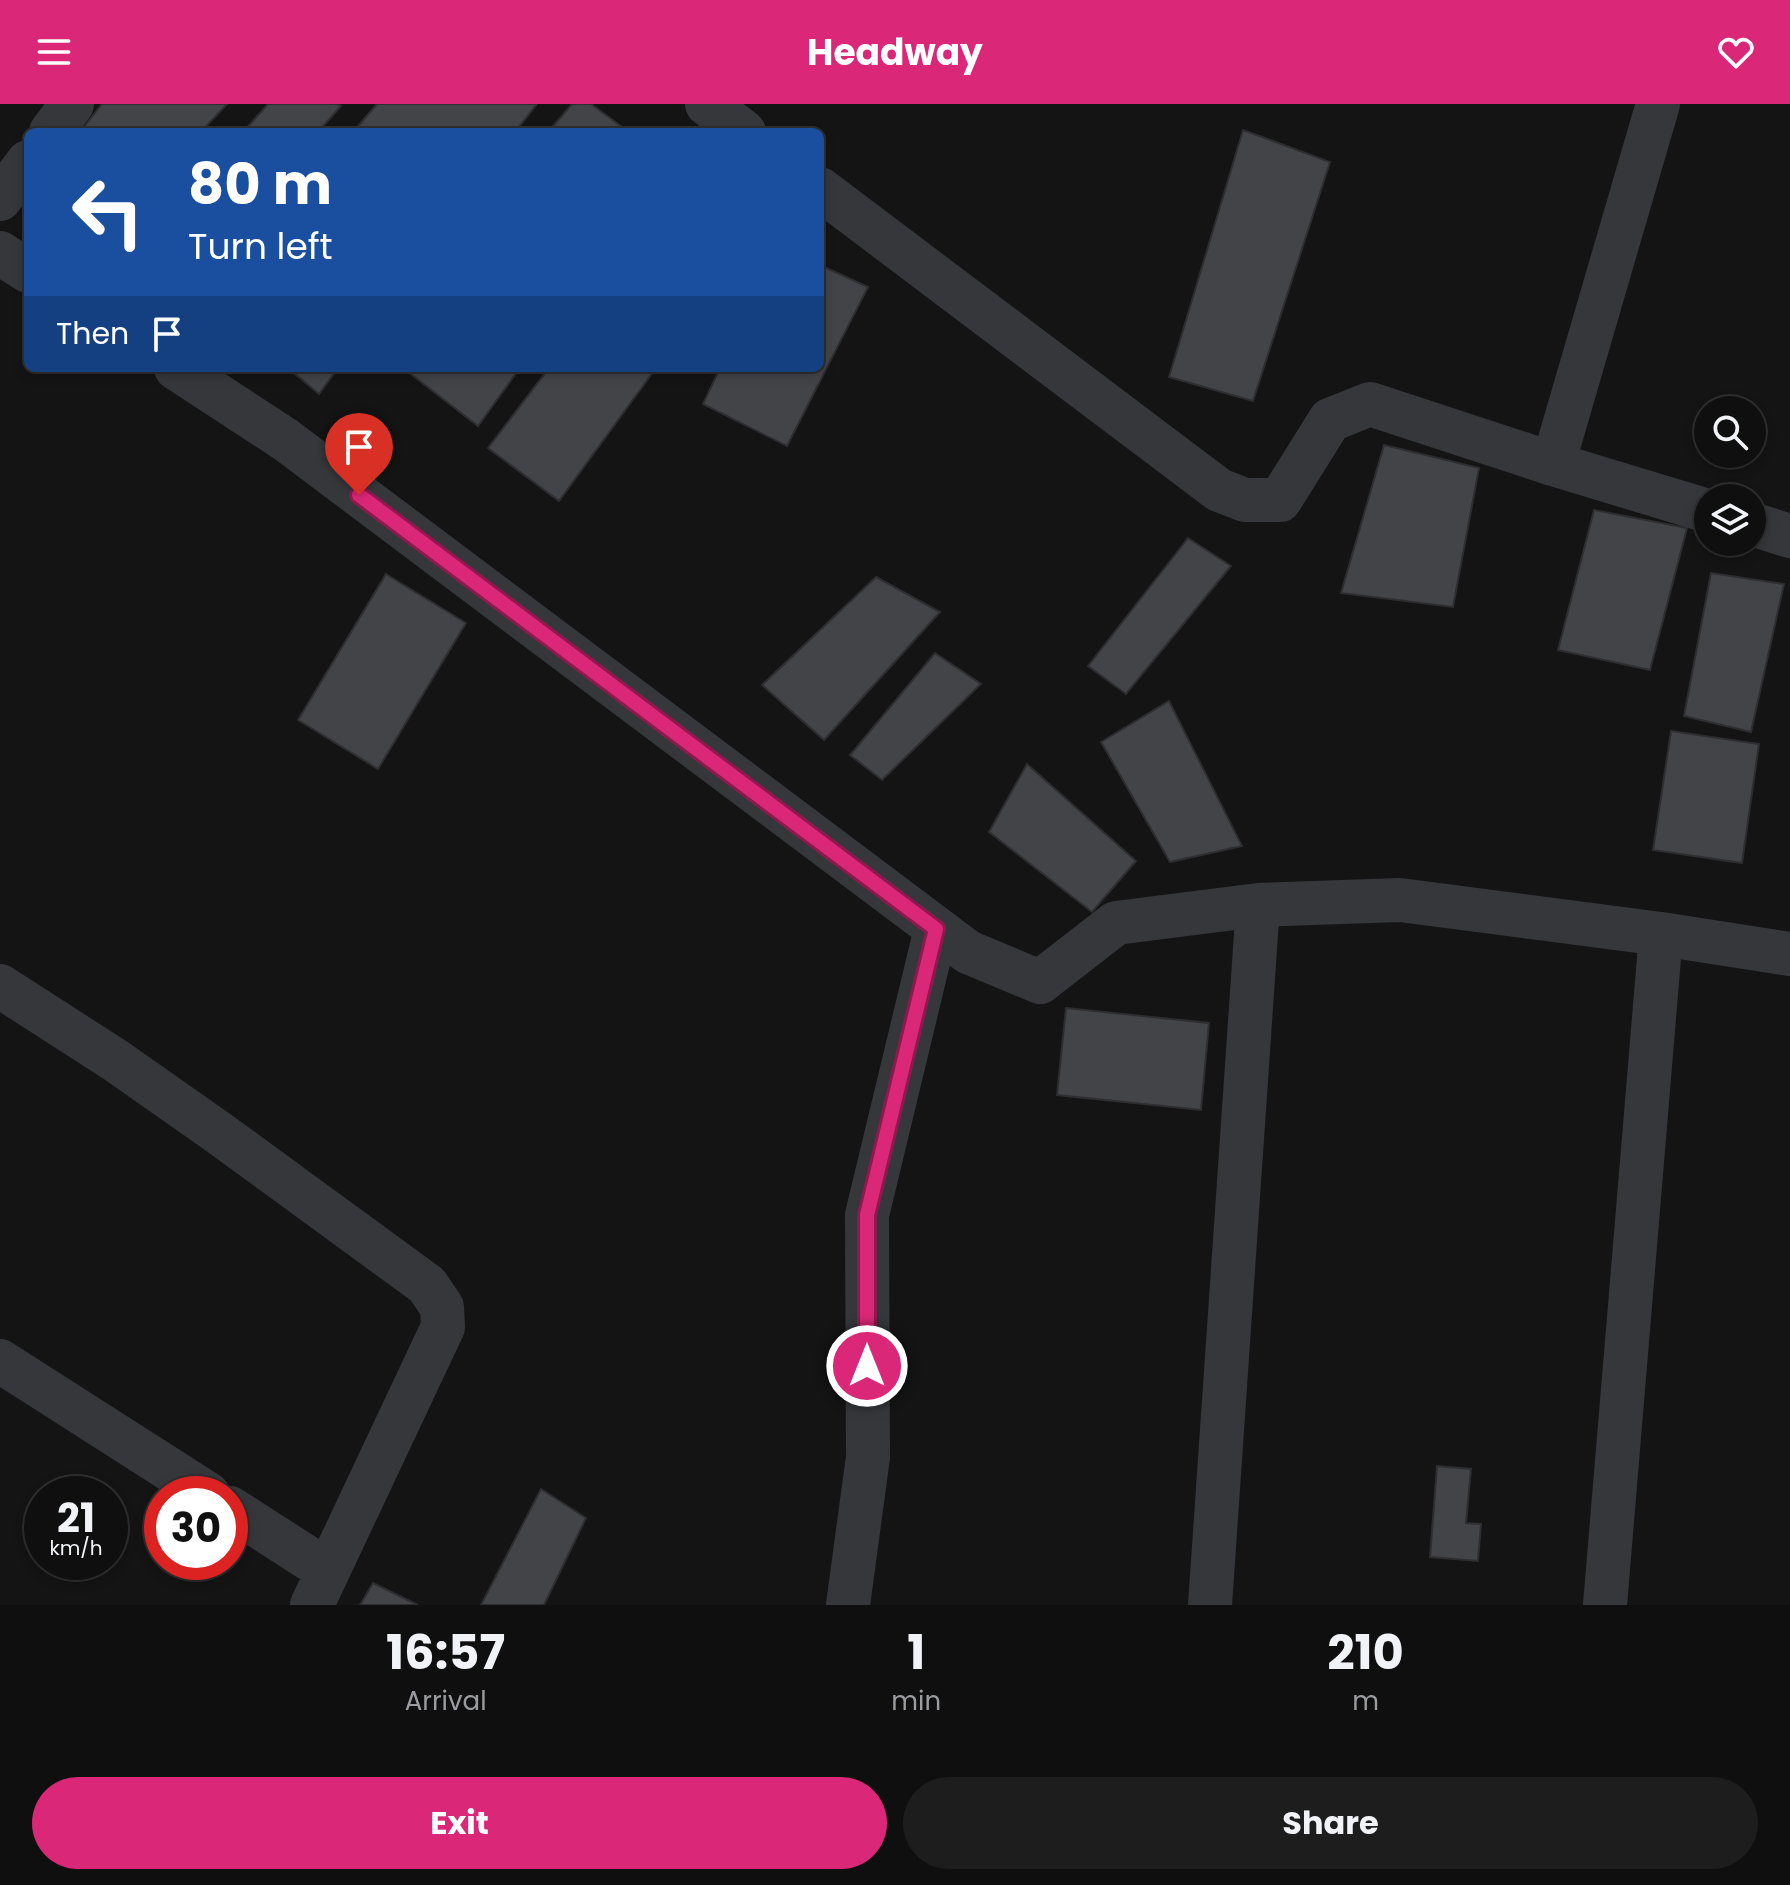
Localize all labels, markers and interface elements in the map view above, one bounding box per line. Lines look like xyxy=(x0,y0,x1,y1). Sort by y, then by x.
text: Headway xyxy=(807,27,983,78)
icon: menu xyxy=(32,30,76,74)
icon: heart xyxy=(1714,30,1758,74)
text: 80 m xyxy=(188,145,332,224)
icon: left xyxy=(56,160,160,264)
text: Turn left xyxy=(188,221,333,272)
text: Then xyxy=(56,312,129,355)
icon: arrive xyxy=(145,312,189,356)
map controls xyxy=(1694,396,1766,556)
button: search xyxy=(1694,396,1766,468)
pin xyxy=(325,413,393,495)
icon: arrive xyxy=(337,425,381,469)
button: layers xyxy=(1694,484,1766,556)
position arrow xyxy=(825,1324,909,1408)
speed limit sign: 30 xyxy=(144,1476,248,1580)
text: 21 xyxy=(57,1490,95,1546)
text: km/h xyxy=(49,1534,103,1562)
text: 16:57 xyxy=(386,1619,505,1686)
text: 1 xyxy=(907,1619,925,1686)
text: 210 xyxy=(1327,1619,1404,1686)
text: Arrival xyxy=(405,1683,487,1719)
text: min xyxy=(891,1683,941,1719)
text: m xyxy=(1352,1683,1379,1719)
button: Exit xyxy=(32,1777,887,1869)
button: Share xyxy=(903,1777,1758,1869)

